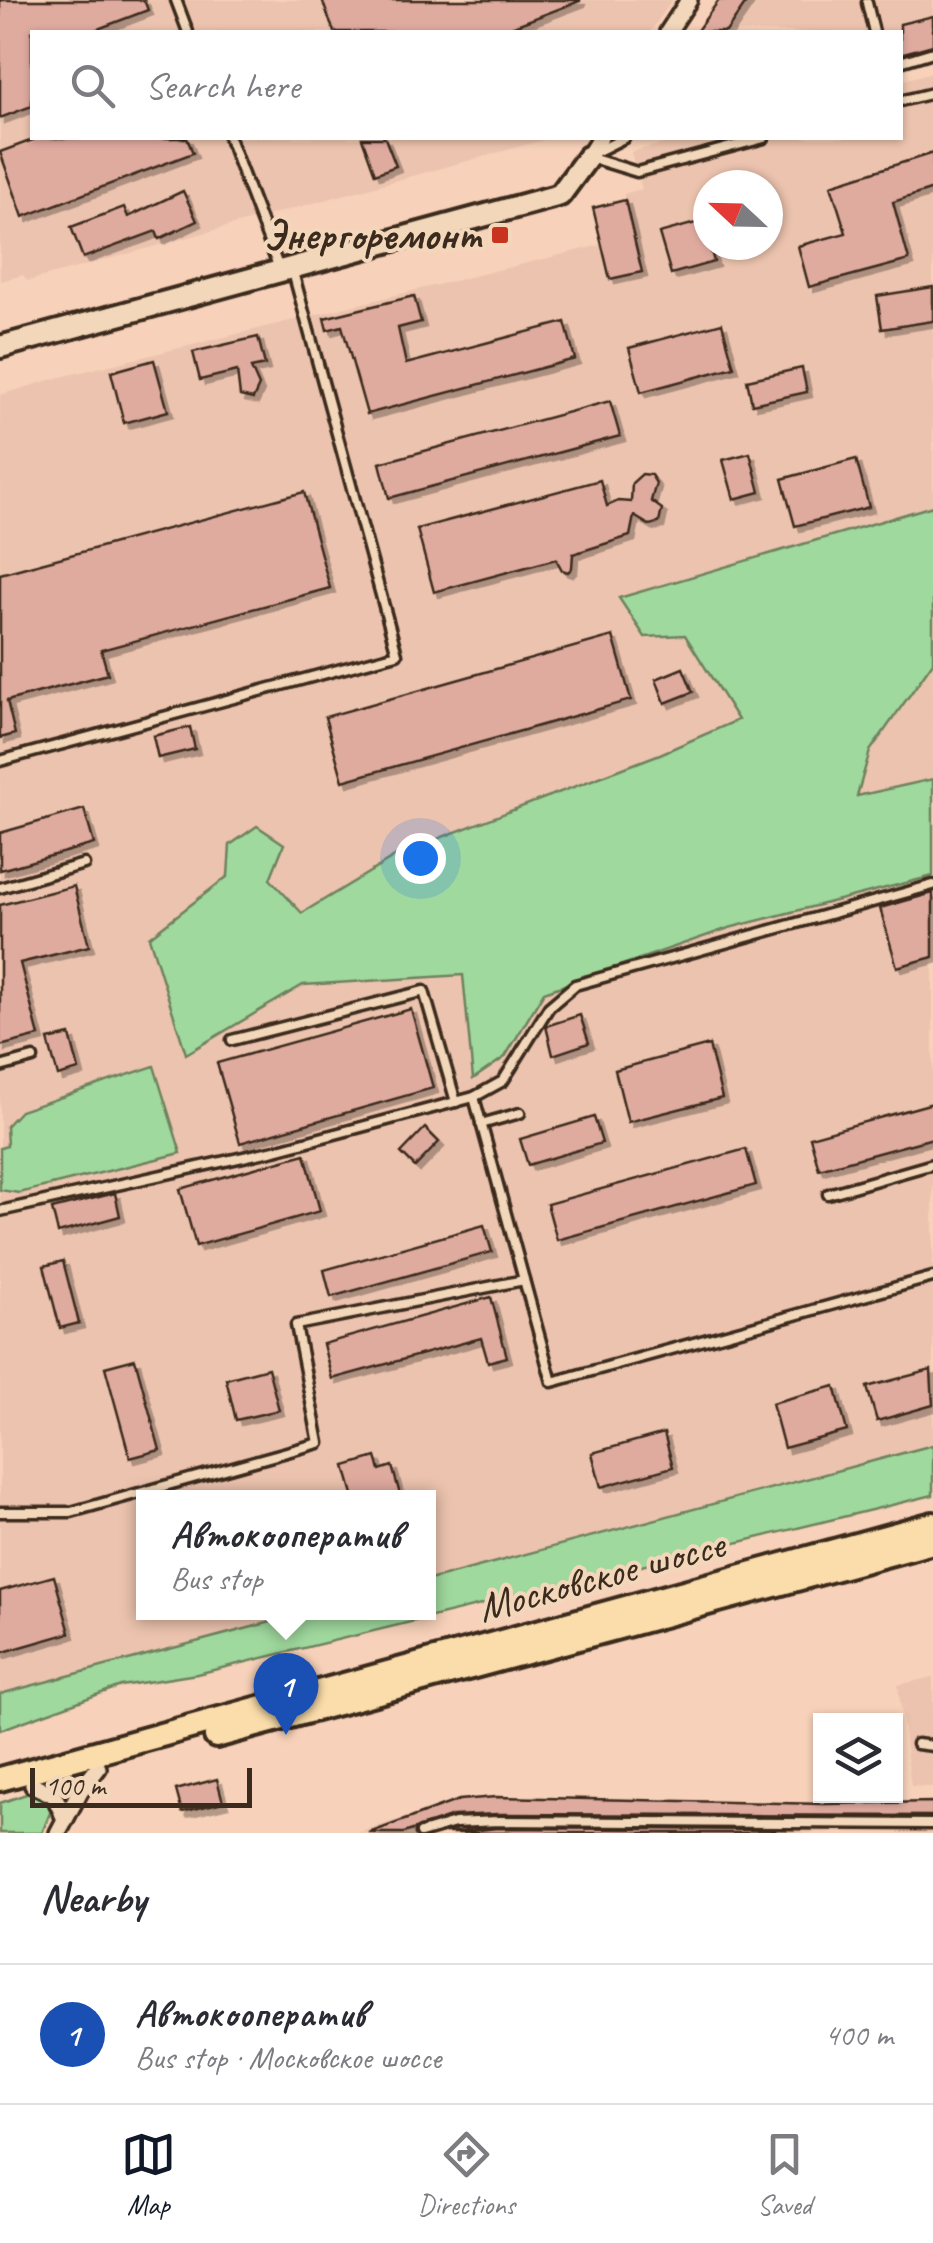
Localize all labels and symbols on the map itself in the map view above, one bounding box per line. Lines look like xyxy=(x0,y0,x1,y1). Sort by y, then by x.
north arrow xyxy=(693,170,783,260)
place label: Энергоремонт xyxy=(264,209,483,262)
marker: Энергоремонт xyxy=(489,224,511,246)
your location xyxy=(395,833,446,884)
street label: Московское шоссе xyxy=(472,1517,732,1634)
pin: 1 xyxy=(254,1652,318,1735)
scale bar xyxy=(30,1763,252,1808)

